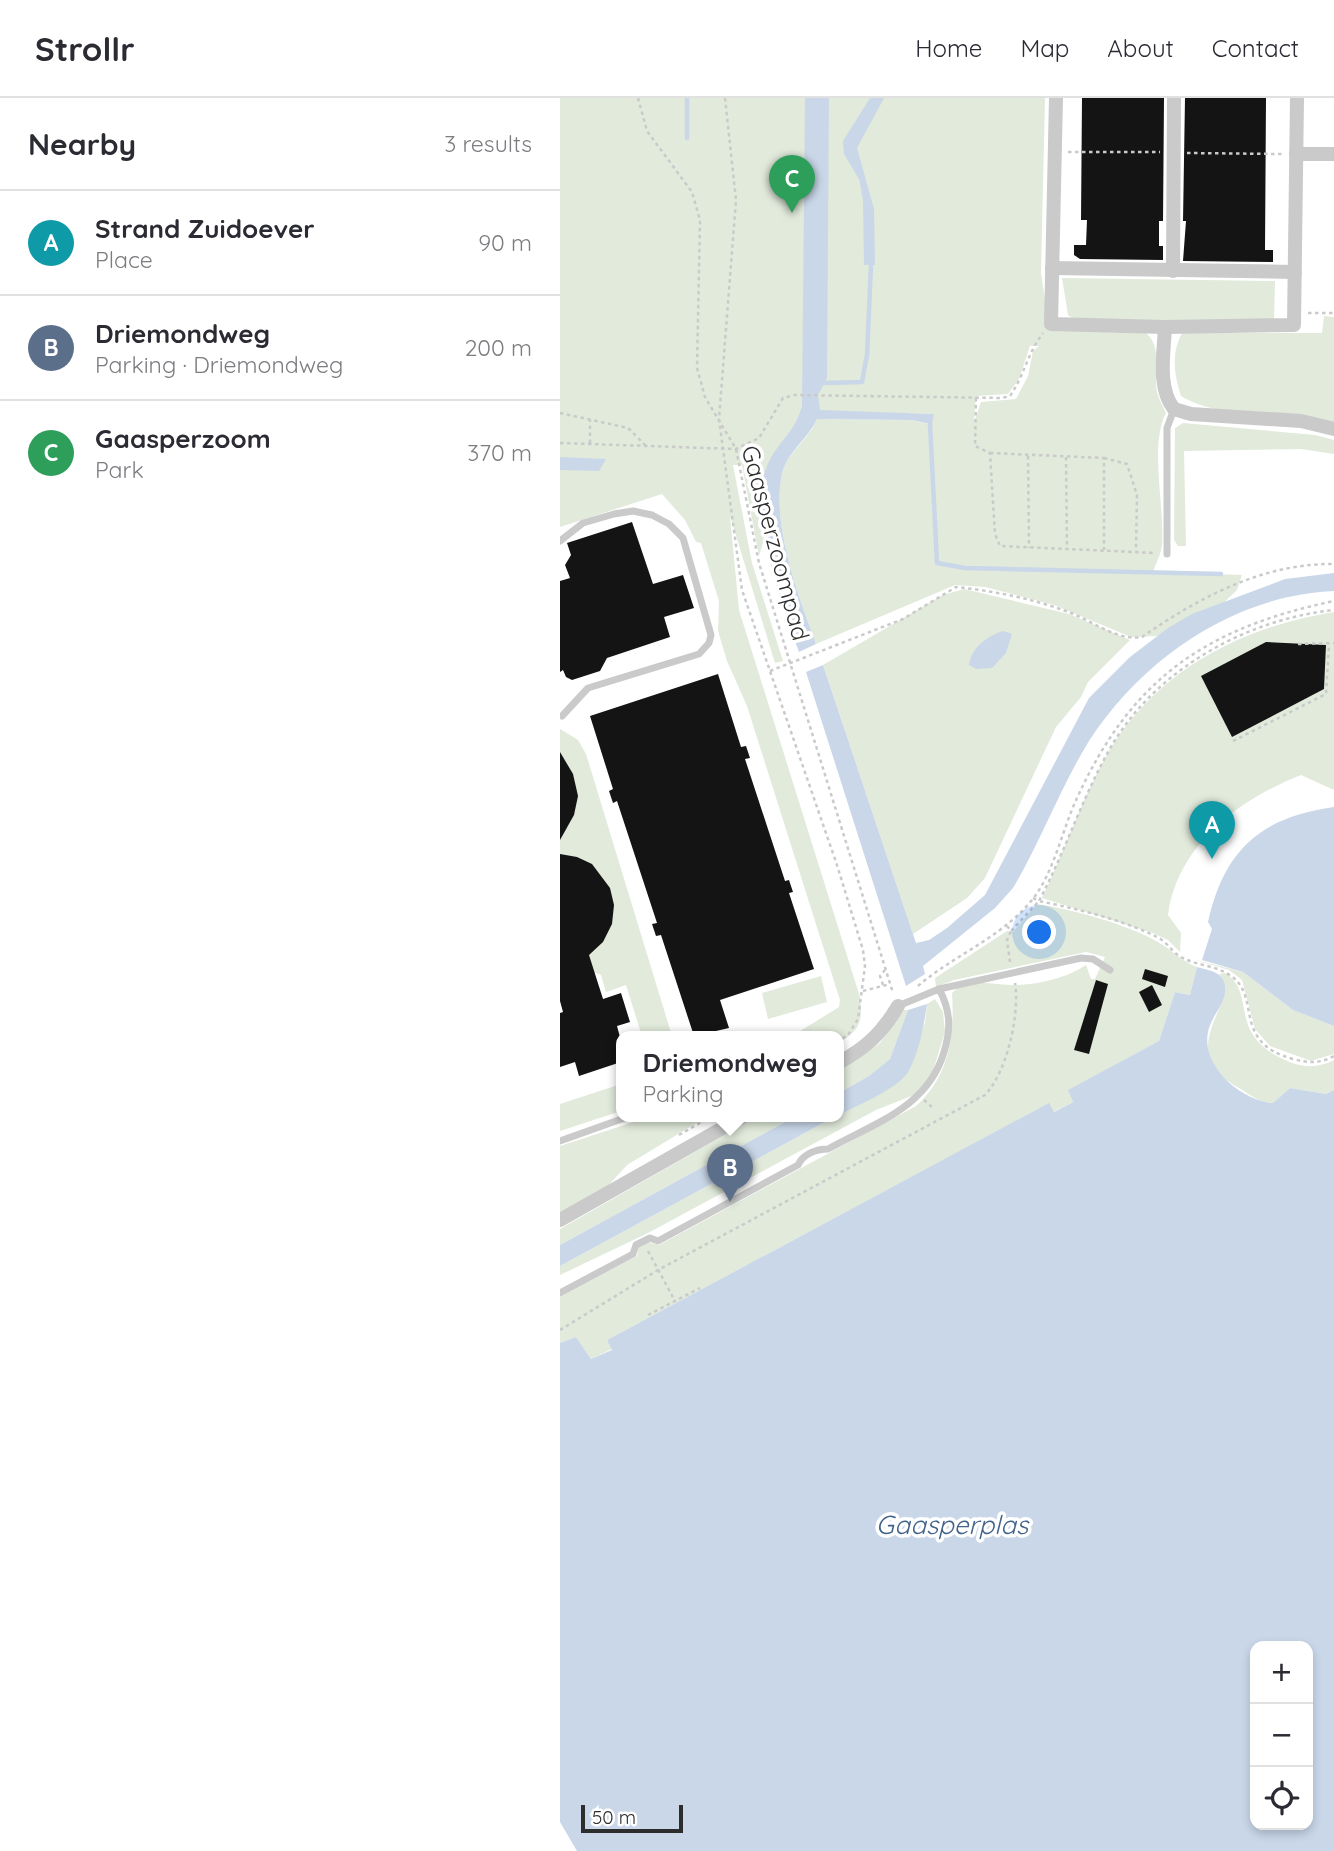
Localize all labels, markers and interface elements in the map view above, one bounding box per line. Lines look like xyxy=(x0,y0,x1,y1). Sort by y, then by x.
text: Strollr xyxy=(35,28,135,69)
text: Home xyxy=(915,33,982,63)
text: Map xyxy=(1020,33,1069,63)
text: About xyxy=(1107,33,1174,63)
text: Contact xyxy=(1212,33,1299,63)
text: Nearby xyxy=(28,125,136,163)
text: 3 results xyxy=(444,129,532,158)
pin: C xyxy=(769,155,815,213)
text: Strand Zuidoever xyxy=(95,212,315,245)
text: A xyxy=(44,228,58,257)
text: 90 m xyxy=(478,228,532,257)
text: Place xyxy=(95,245,153,274)
text: Driemondweg xyxy=(95,317,270,350)
text: B xyxy=(43,333,59,362)
text: 200 m xyxy=(465,333,532,362)
text: Parking · Driemondweg xyxy=(95,350,343,379)
text: Gaasperzoom xyxy=(95,422,271,455)
text: C xyxy=(44,438,58,467)
text: 370 m xyxy=(467,438,532,467)
street label: Gaasperzoompad xyxy=(736,442,816,644)
text: Park xyxy=(95,455,144,484)
pin: A xyxy=(1189,801,1235,859)
your location xyxy=(1022,915,1056,949)
popup xyxy=(616,1031,844,1122)
text: Driemondweg xyxy=(642,1046,818,1079)
text: Parking xyxy=(642,1079,724,1108)
pin: B xyxy=(707,1144,753,1202)
water label: Gaasperplas xyxy=(876,1508,1030,1541)
map controls xyxy=(1250,1641,1313,1830)
button: + xyxy=(1250,1641,1313,1704)
button: − xyxy=(1250,1704,1313,1767)
button: locate xyxy=(1250,1767,1313,1830)
scale bar xyxy=(581,1802,682,1834)
text: 50 m xyxy=(592,1805,636,1829)

